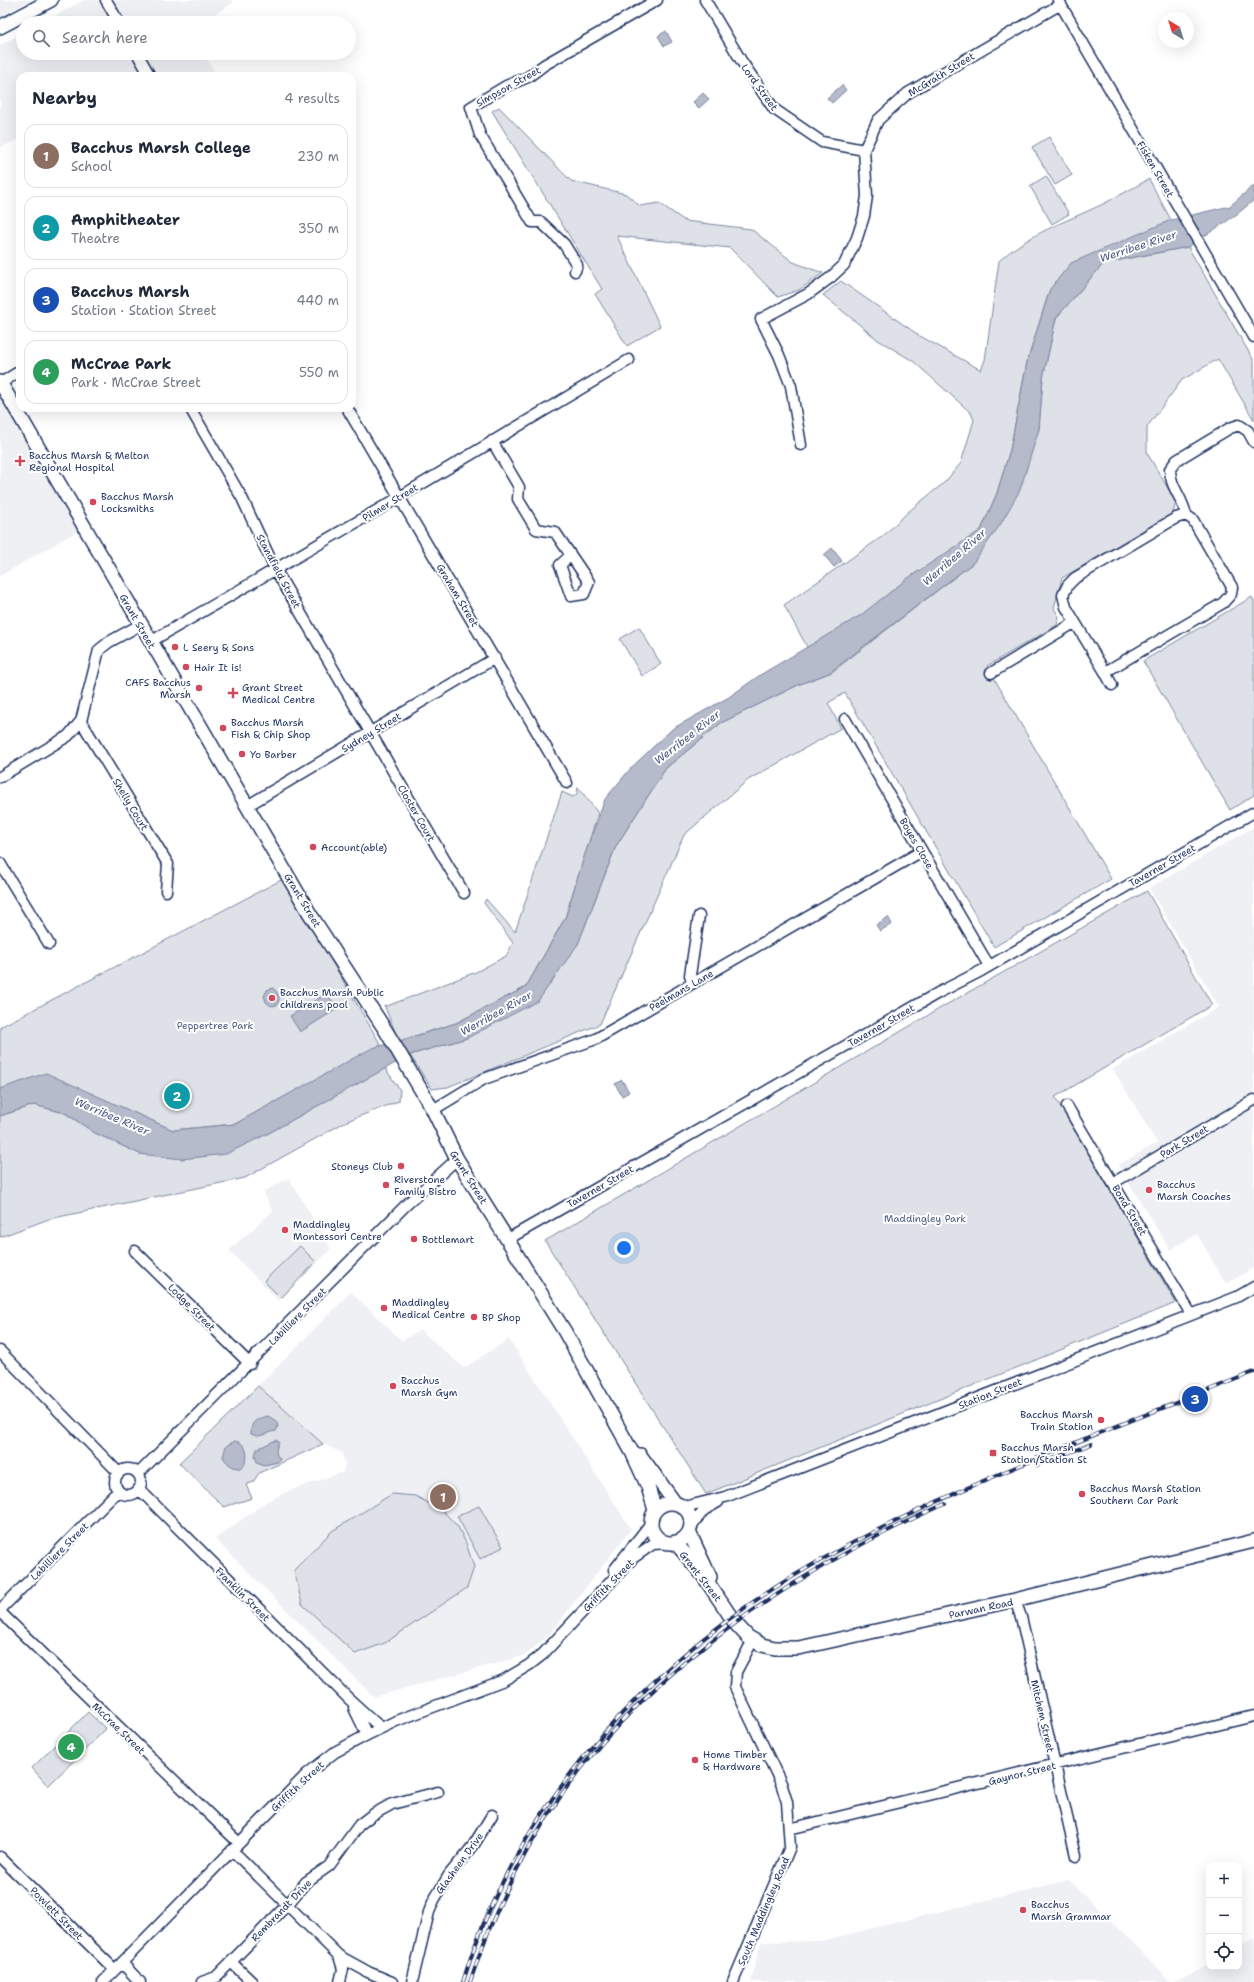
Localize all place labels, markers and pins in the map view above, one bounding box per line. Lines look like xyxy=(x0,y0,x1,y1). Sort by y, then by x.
place label: Bacchus Marsh & Melton Regional Hospital xyxy=(29,449,149,474)
marker: Bacchus Marsh & Melton Regional Hospital xyxy=(14,455,26,467)
place label: Bacchus Marsh Locksmiths xyxy=(101,490,174,515)
marker: Bacchus Marsh Locksmiths xyxy=(88,497,98,507)
place label: L Seery & Sons xyxy=(183,641,254,654)
marker: L Seery & Sons xyxy=(170,642,180,652)
place label: Hair It is! xyxy=(194,661,242,674)
marker: Hair It is! xyxy=(181,662,191,672)
place label: CAFS Bacchus Marsh xyxy=(125,676,191,701)
place label: Grant Street Medical Centre xyxy=(242,681,315,706)
marker: CAFS Bacchus Marsh xyxy=(194,683,204,693)
marker: Grant Street Medical Centre xyxy=(227,687,239,699)
place label: Bacchus Marsh Fish & Chip Shop xyxy=(231,716,311,741)
marker: Bacchus Marsh Fish & Chip Shop xyxy=(218,723,228,733)
place label: Yo Barber xyxy=(250,748,297,761)
marker: Yo Barber xyxy=(237,749,247,759)
place label: Account(able) xyxy=(321,841,387,854)
marker: Account(able) xyxy=(308,842,318,852)
place label: Bacchus Marsh Public childrens pool xyxy=(280,986,384,1011)
marker: Bacchus Marsh Public childrens pool xyxy=(267,993,277,1003)
pin: 2 xyxy=(164,1081,190,1111)
place label: Stoneys Club xyxy=(331,1160,393,1173)
marker: Stoneys Club xyxy=(396,1161,406,1171)
place label: Riverstone Family Bistro xyxy=(394,1173,456,1198)
place label: Bacchus Marsh Coaches xyxy=(1157,1178,1231,1203)
marker: Riverstone Family Bistro xyxy=(381,1180,391,1190)
marker: Bacchus Marsh Coaches xyxy=(1144,1185,1154,1195)
place label: Maddingley Montessori Centre xyxy=(293,1218,382,1243)
marker: Maddingley Montessori Centre xyxy=(280,1225,290,1235)
place label: Bottlemart xyxy=(422,1233,474,1246)
marker: Bottlemart xyxy=(409,1234,419,1244)
place label: Maddingley Medical Centre xyxy=(392,1296,465,1321)
marker: Maddingley Medical Centre xyxy=(379,1303,389,1313)
place label: BP Shop xyxy=(482,1311,521,1324)
marker: BP Shop xyxy=(469,1312,479,1322)
place label: Bacchus Marsh Gym xyxy=(401,1374,458,1399)
marker: Bacchus Marsh Gym xyxy=(388,1381,398,1391)
pin: 3 xyxy=(1182,1384,1208,1414)
place label: Bacchus Marsh Train Station xyxy=(1020,1408,1093,1433)
marker: Bacchus Marsh Train Station xyxy=(1096,1415,1106,1425)
place label: Bacchus Marsh Station/Station St xyxy=(1001,1441,1087,1466)
marker: Bacchus Marsh Station/Station St xyxy=(988,1448,998,1458)
pin: 1 xyxy=(430,1482,456,1512)
place label: Bacchus Marsh Station Southern Car Park xyxy=(1090,1482,1201,1507)
marker: Bacchus Marsh Station Southern Car Park xyxy=(1077,1489,1087,1499)
pin: 4 xyxy=(58,1732,84,1762)
place label: Home Timber & Hardware xyxy=(703,1748,768,1773)
marker: Home Timber & Hardware xyxy=(690,1755,700,1765)
place label: Bacchus Marsh Grammar xyxy=(1031,1898,1112,1923)
marker: Bacchus Marsh Grammar xyxy=(1018,1905,1028,1915)

